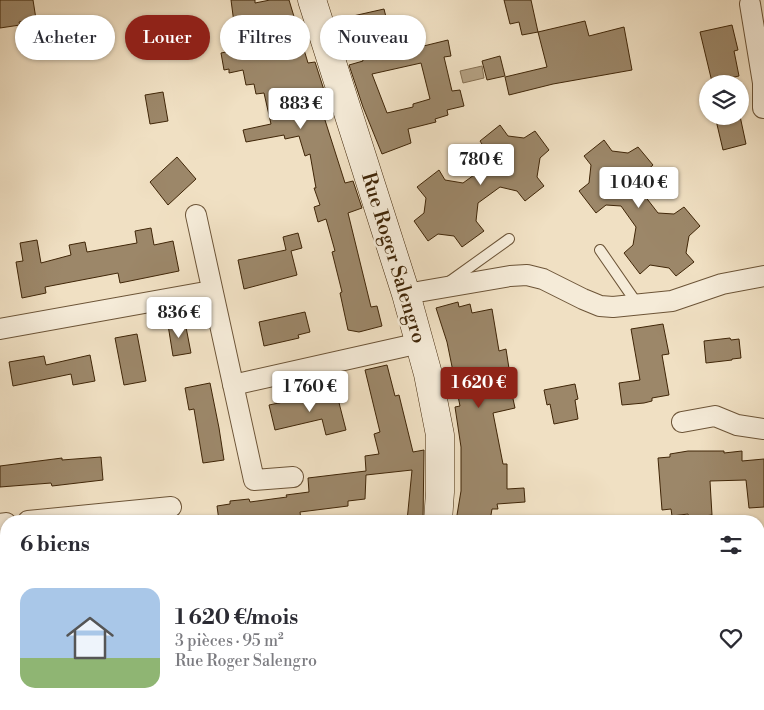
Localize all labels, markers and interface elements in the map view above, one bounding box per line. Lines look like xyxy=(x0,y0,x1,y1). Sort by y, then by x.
chip: Acheter xyxy=(15,15,115,60)
chip: Louer xyxy=(125,15,210,60)
chip: Filtres xyxy=(220,15,310,60)
chip: Nouveau xyxy=(320,15,426,60)
map controls xyxy=(699,75,749,125)
button: layers xyxy=(699,75,749,125)
pin: 883 € xyxy=(266,88,336,130)
text: 883 € xyxy=(280,94,323,114)
pin: 780 € xyxy=(446,144,516,186)
text: 780 € xyxy=(459,150,503,170)
pin: 1 040 € xyxy=(593,166,685,209)
street label: Rue Roger Salengro xyxy=(355,170,431,346)
text: 1 040 € xyxy=(610,173,668,193)
pin: 836 € xyxy=(144,296,214,339)
text: 836 € xyxy=(158,303,200,323)
pin: 1 620 € xyxy=(433,366,525,409)
pin: 1 760 € xyxy=(264,370,356,413)
text: 1 620 € xyxy=(452,373,506,393)
text: 1 760 € xyxy=(283,377,337,397)
icon: filters xyxy=(717,531,745,559)
text: 6 biens xyxy=(20,532,90,558)
text: 1 620 €/mois xyxy=(175,605,298,631)
icon: home xyxy=(60,608,120,668)
icon: heart xyxy=(717,624,745,652)
text: 3 pièces · 95 m² xyxy=(175,631,284,651)
text: Rue Roger Salengro xyxy=(175,651,317,671)

